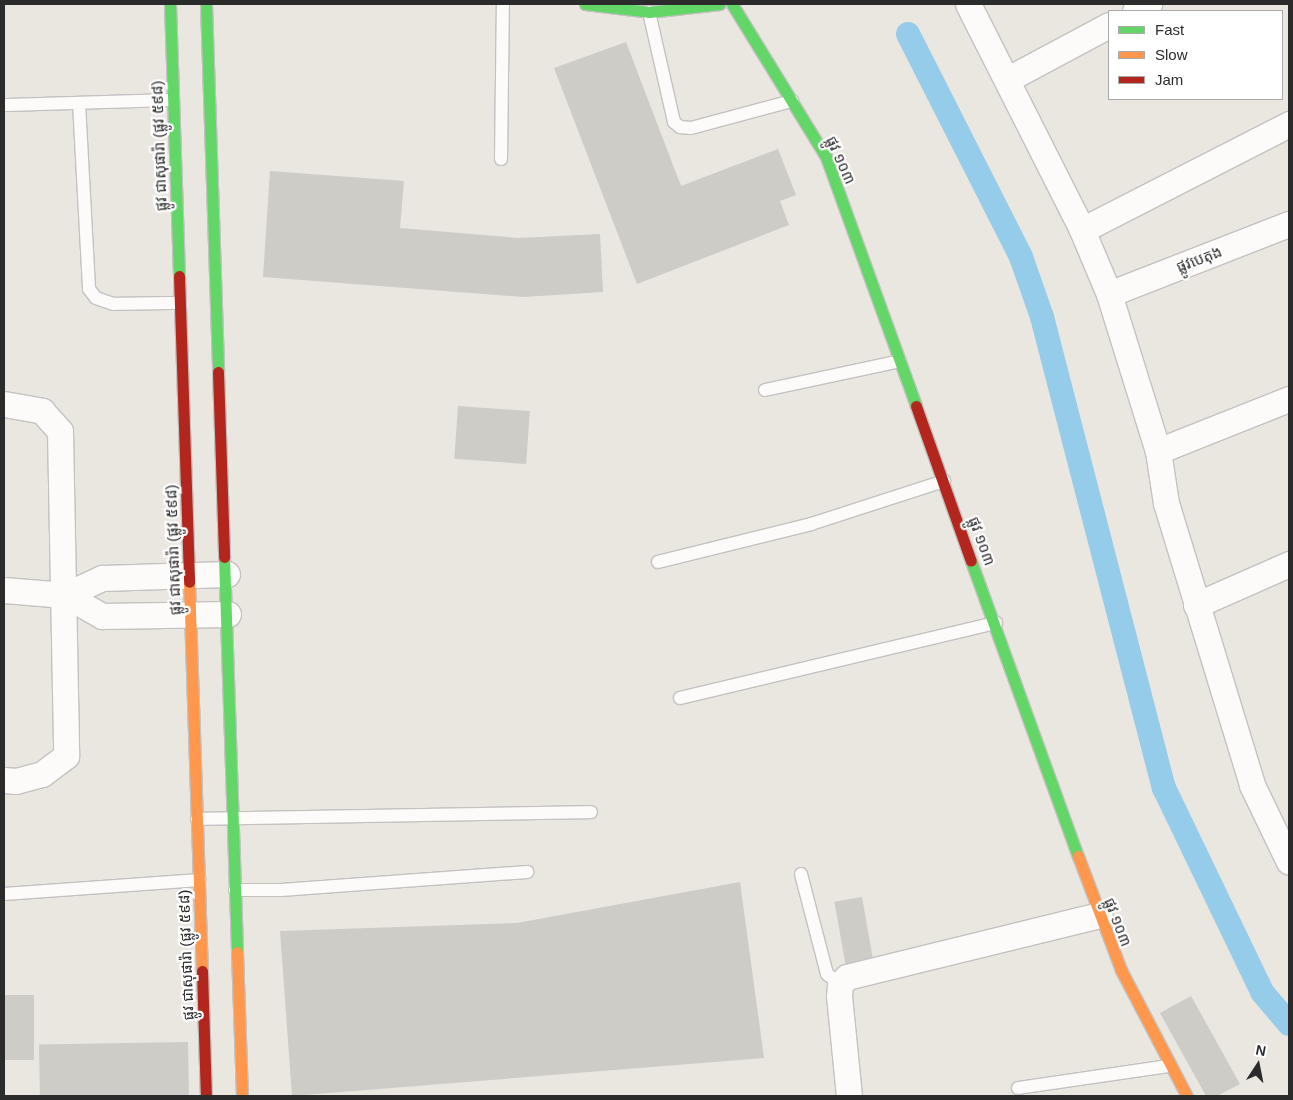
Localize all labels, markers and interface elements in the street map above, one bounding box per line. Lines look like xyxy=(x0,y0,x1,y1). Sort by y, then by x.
legend xyxy=(1108,10,1283,100)
text: Fast xyxy=(1155,21,1184,38)
text: Slow xyxy=(1155,46,1188,63)
text: Jam xyxy=(1155,71,1183,88)
street label: ផ្លូវ ជាសុផារ៉ា (ផ្លូវ ៥៩៨) xyxy=(148,80,170,212)
street label: ផ្លូវ ១០៣ xyxy=(822,133,860,187)
street label: ផ្លូវបេតុង xyxy=(1174,242,1224,276)
street label: ផ្លូវ ជាសុផារ៉ា (ផ្លូវ ៥៩៨) xyxy=(162,484,184,616)
street label: ផ្លូវ ១០៣ xyxy=(965,514,999,568)
street label: ផ្លូវ ជាសុផារ៉ា (ផ្លូវ ៥៩៨) xyxy=(175,889,197,1021)
street label: ផ្លូវ ១០៣ xyxy=(1101,895,1135,949)
north arrow xyxy=(1233,1040,1283,1090)
text: N xyxy=(1254,1041,1267,1059)

